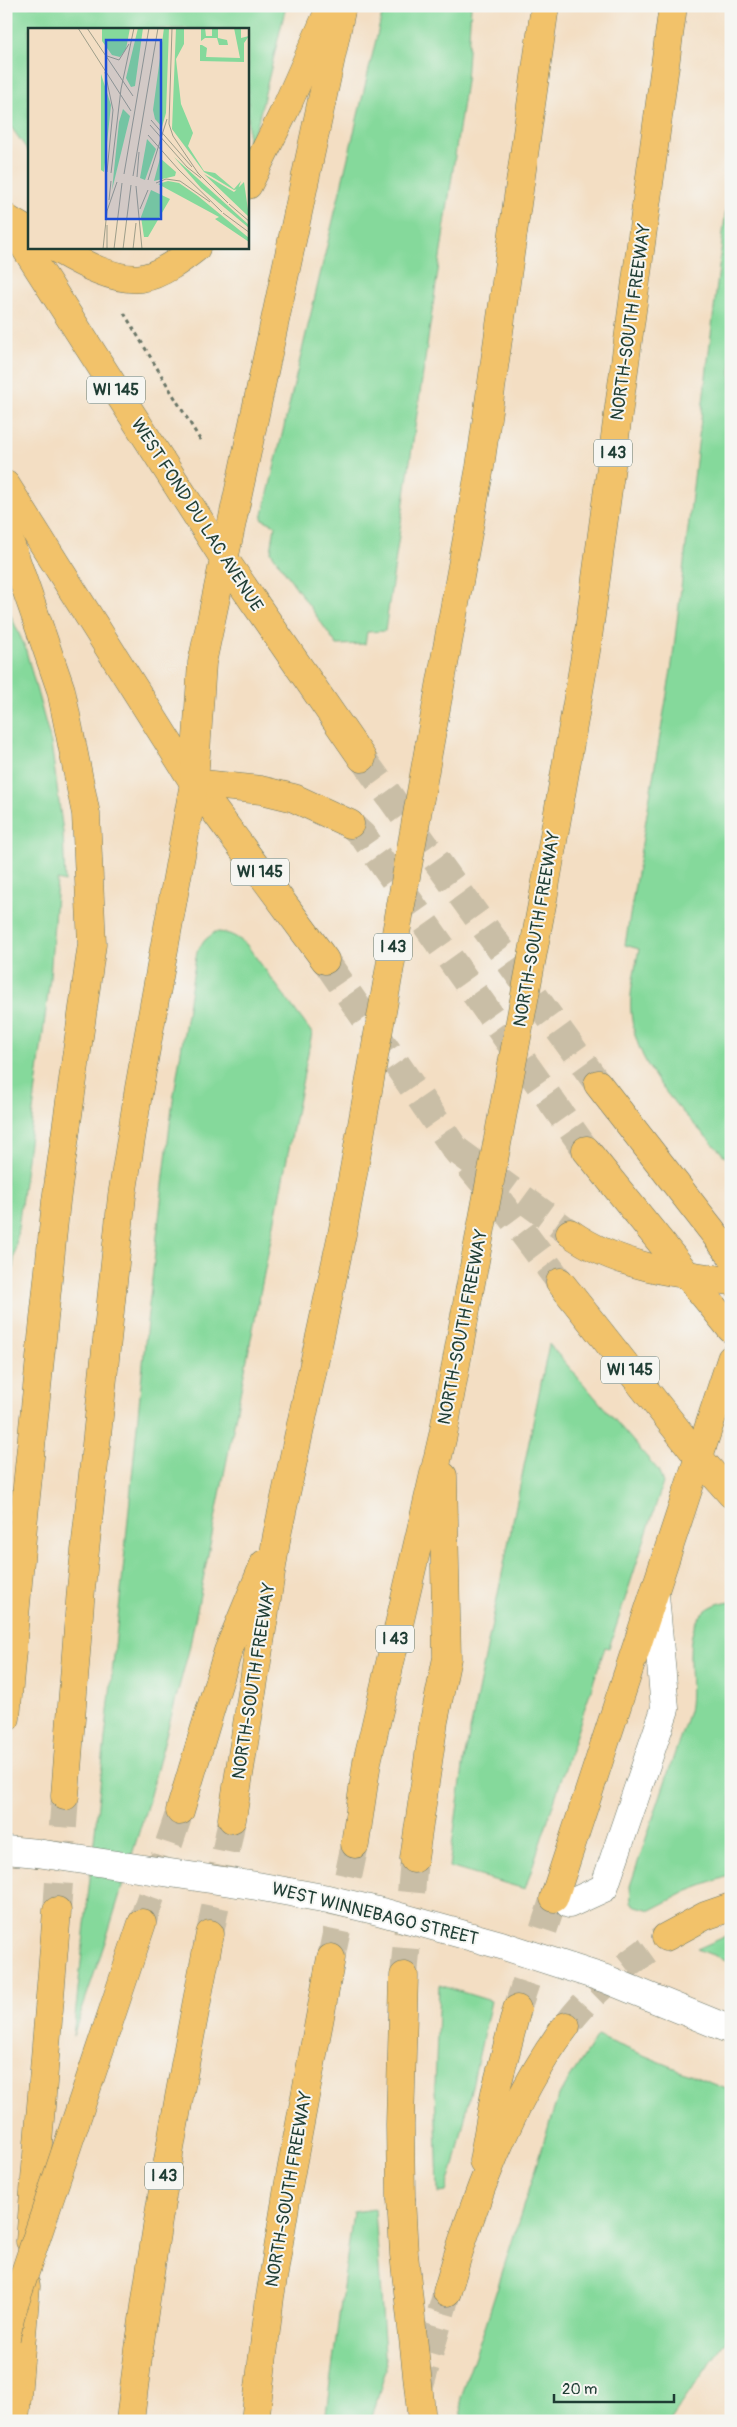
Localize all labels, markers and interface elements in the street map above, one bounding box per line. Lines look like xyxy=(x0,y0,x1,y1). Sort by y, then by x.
inset map xyxy=(28,28,249,249)
street label: NORTH-SOUTH FREEWAY xyxy=(606,222,656,422)
road number: WI 145 xyxy=(87,376,145,404)
street label: WEST FOND DU LAC AVENUE xyxy=(126,414,268,616)
road number: I 43 xyxy=(594,439,632,466)
street label: NORTH-SOUTH FREEWAY xyxy=(508,829,566,1029)
road number: WI 145 xyxy=(231,859,289,886)
road number: I 43 xyxy=(374,934,412,960)
street label: NORTH-SOUTH FREEWAY xyxy=(433,1227,493,1427)
road number: WI 145 xyxy=(601,1356,659,1384)
street label: NORTH-SOUTH FREEWAY xyxy=(227,1581,281,1781)
road number: I 43 xyxy=(376,1626,414,1652)
street label: WEST WINNEBAGO STREET xyxy=(269,1877,481,1951)
street label: NORTH-SOUTH FREEWAY xyxy=(260,2089,318,2289)
road number: I 43 xyxy=(145,2162,183,2190)
scale bar xyxy=(554,2372,674,2404)
text: 20 m xyxy=(562,2380,597,2399)

